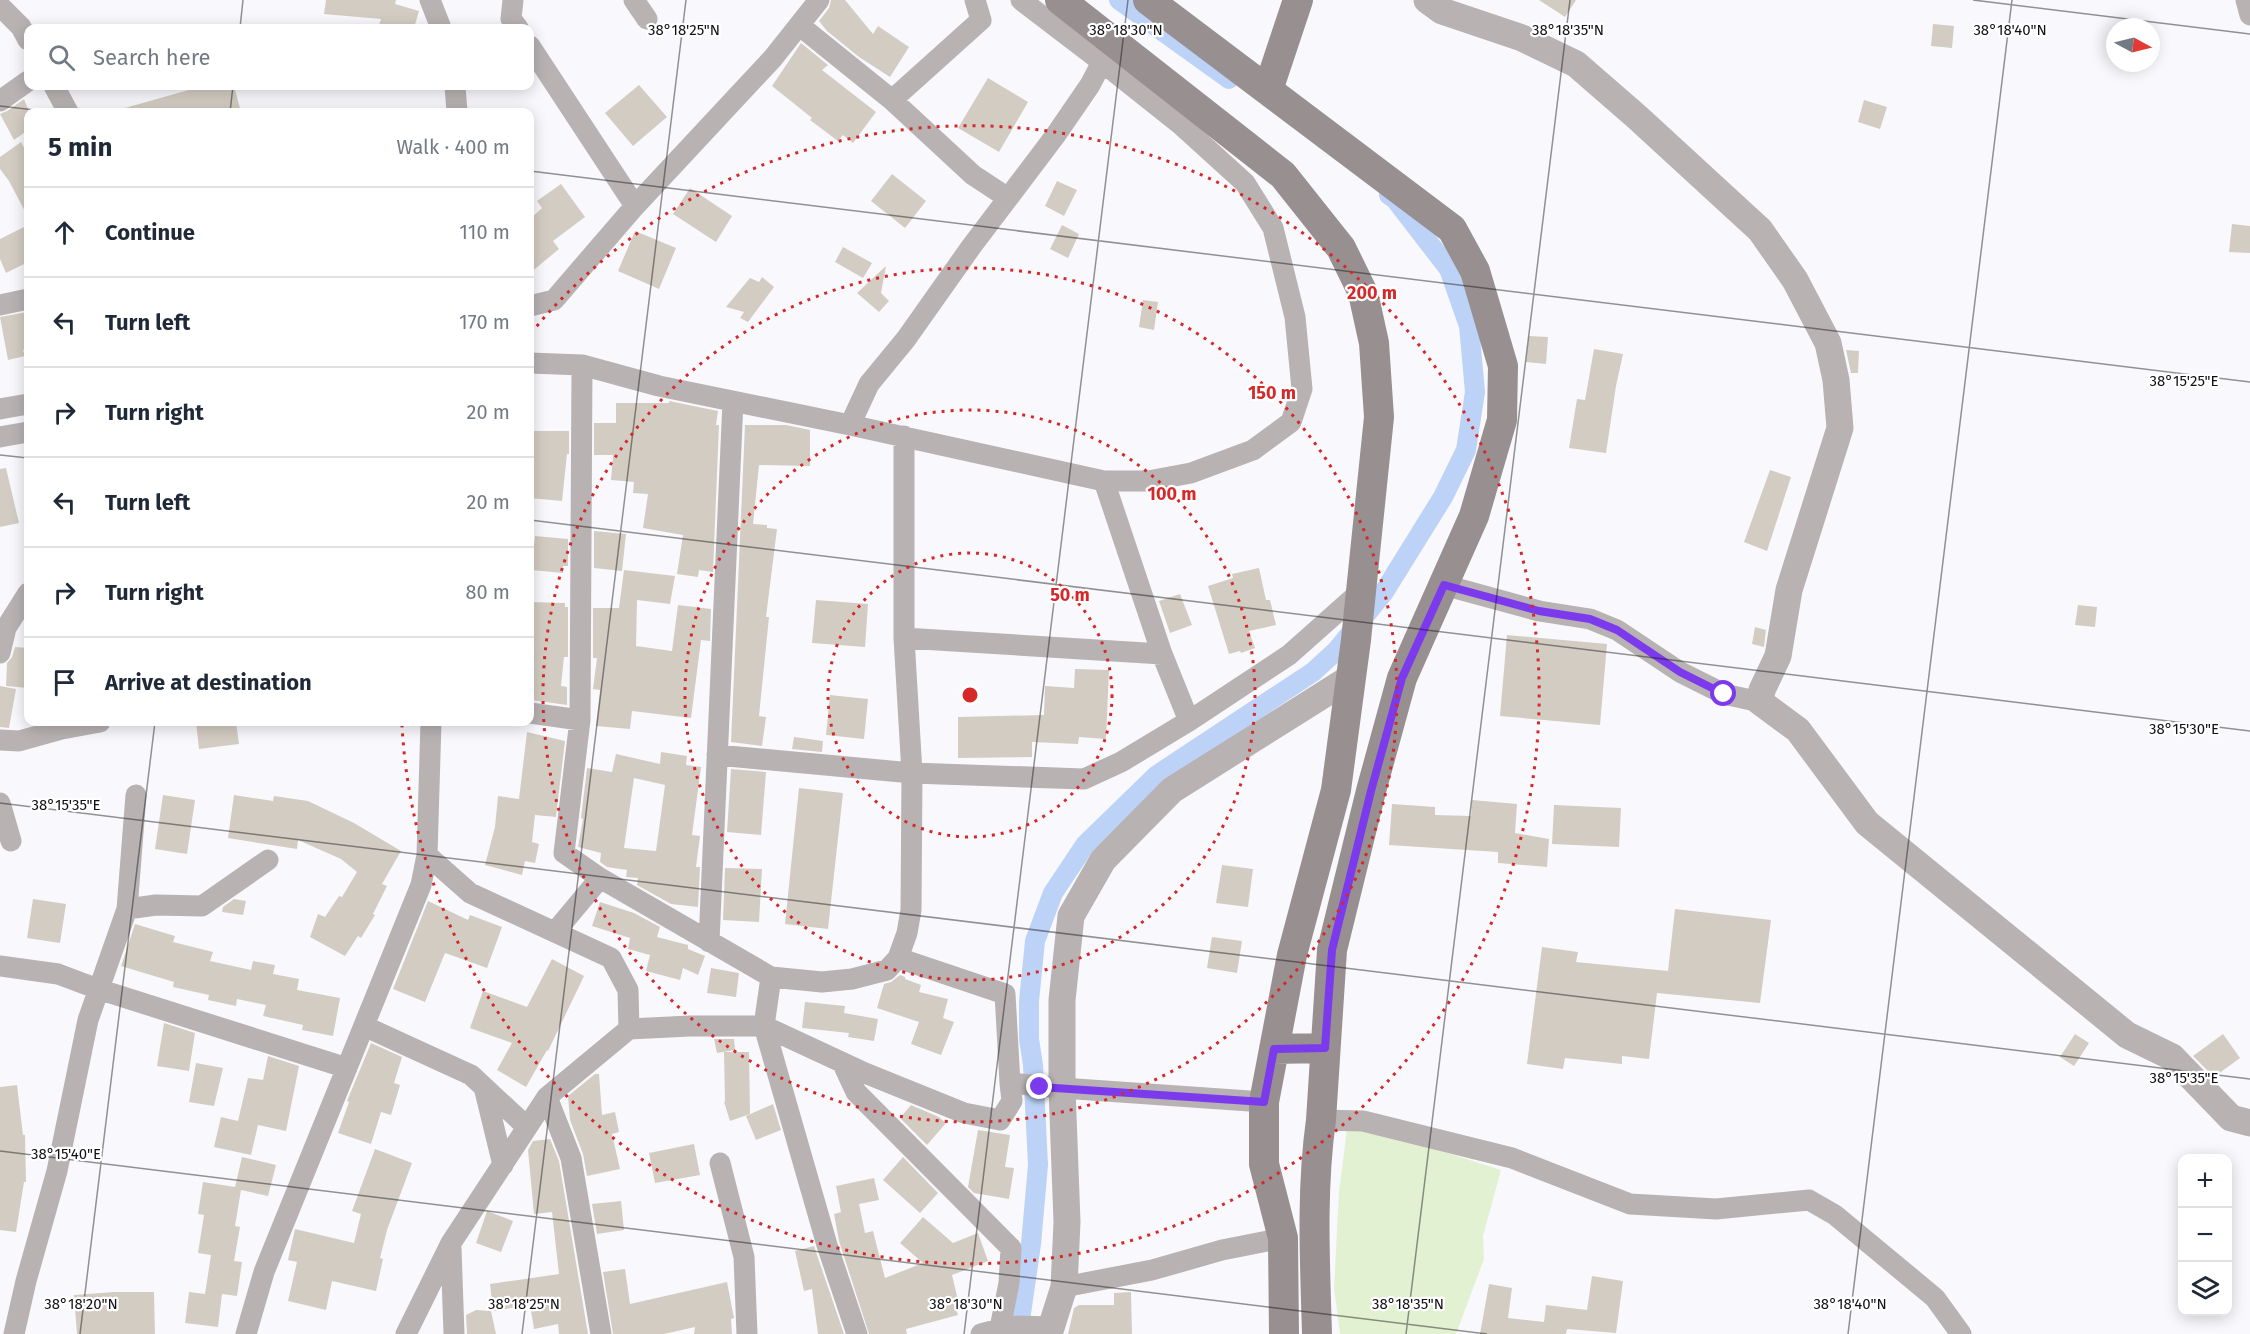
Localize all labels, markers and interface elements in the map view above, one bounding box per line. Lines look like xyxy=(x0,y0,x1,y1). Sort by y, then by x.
north arrow xyxy=(2106,18,2160,72)
text: 38°18'25"N xyxy=(648,21,720,39)
text: 38°18'30"N xyxy=(1089,21,1163,39)
text: 38°18'35"N xyxy=(1532,21,1604,39)
text: 38°18'40"N xyxy=(1973,21,2047,39)
search box xyxy=(24,24,534,90)
icon: search xyxy=(45,41,78,74)
text: Search here xyxy=(93,44,211,71)
text: 5 min xyxy=(48,132,112,163)
text: Walk · 400 m xyxy=(397,135,510,159)
icon: ahead xyxy=(48,216,81,249)
text: Continue xyxy=(105,219,195,246)
text: 110 m xyxy=(459,220,510,244)
text: 200 m xyxy=(1347,282,1397,304)
icon: left xyxy=(48,306,81,339)
text: Turn left xyxy=(105,309,190,336)
text: 170 m xyxy=(459,310,510,334)
text: 38°15'25"E xyxy=(2150,372,2218,390)
text: 150 m xyxy=(1248,382,1296,404)
icon: right xyxy=(48,396,81,429)
text: Turn right xyxy=(105,399,204,426)
text: 20 m xyxy=(467,400,510,424)
text: 100 m xyxy=(1148,483,1196,505)
icon: left xyxy=(48,486,81,519)
text: Turn left xyxy=(105,489,190,516)
text: 20 m xyxy=(467,490,510,514)
icon: right xyxy=(48,576,81,609)
text: Turn right xyxy=(105,579,204,606)
text: 80 m xyxy=(465,580,510,604)
text: 50 m xyxy=(1050,584,1090,606)
icon: arrive xyxy=(48,666,81,699)
text: Arrive at destination xyxy=(105,669,312,696)
route start xyxy=(1710,680,1736,706)
centre of rings xyxy=(960,685,980,705)
text: 38°15'30"E xyxy=(2149,720,2219,738)
text: 38°15'35"E xyxy=(31,796,101,814)
text: 38°15'35"E xyxy=(2149,1069,2219,1087)
route end xyxy=(1026,1073,1052,1099)
text: 38°15'40"E xyxy=(31,1145,101,1163)
map controls xyxy=(2178,1154,2232,1316)
button: + xyxy=(2178,1154,2232,1208)
button: − xyxy=(2178,1208,2232,1262)
button: layers xyxy=(2178,1262,2232,1316)
text: 38°18'20"N xyxy=(44,1295,118,1313)
text: 38°18'25"N xyxy=(488,1295,560,1313)
text: 38°18'30"N xyxy=(929,1295,1003,1313)
text: 38°18'35"N xyxy=(1372,1295,1444,1313)
text: 38°18'40"N xyxy=(1813,1295,1887,1313)

